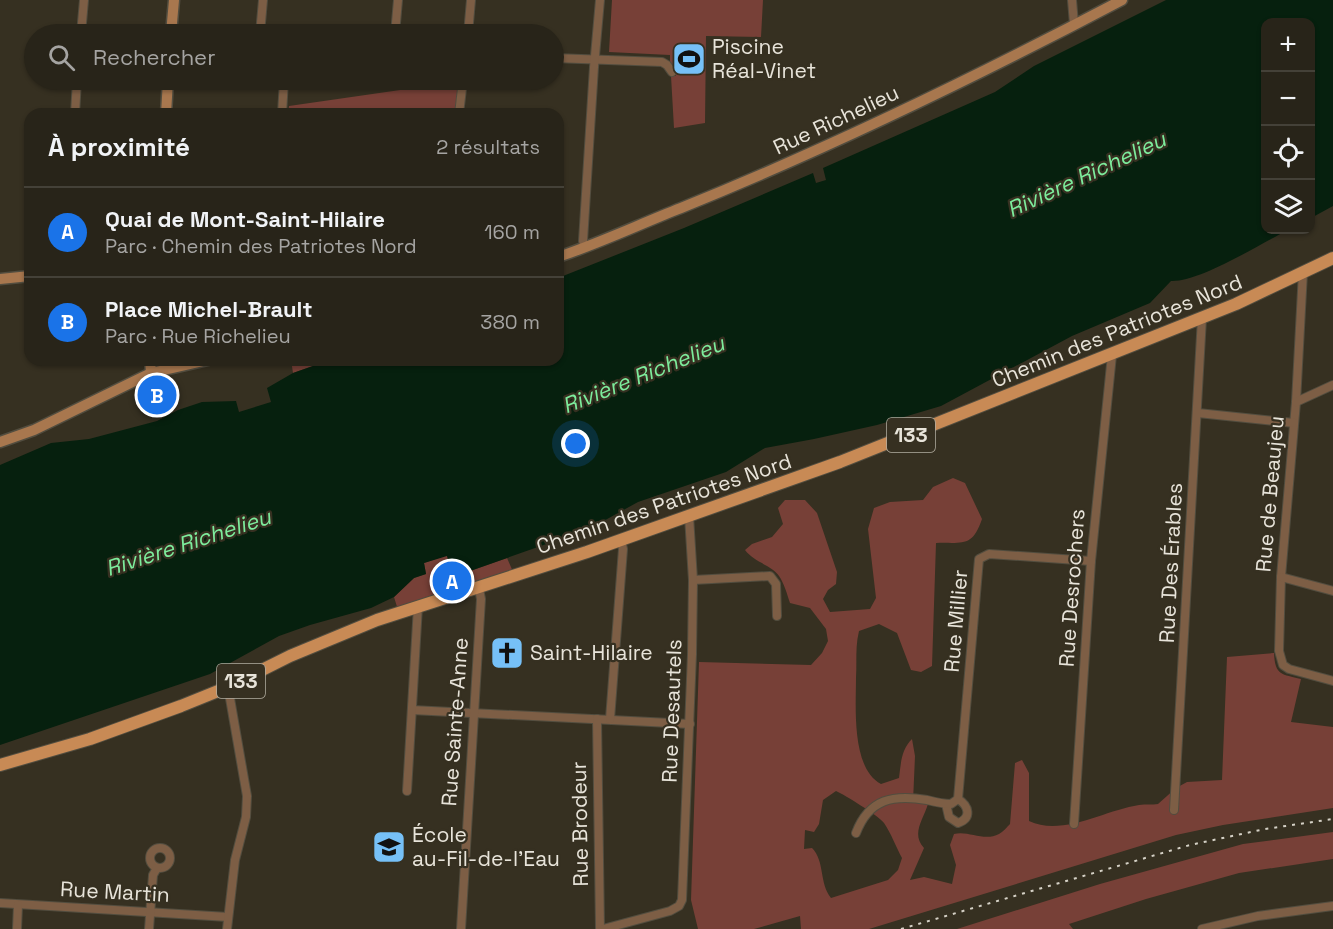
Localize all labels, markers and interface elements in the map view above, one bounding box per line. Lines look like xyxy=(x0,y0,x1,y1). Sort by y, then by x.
map controls xyxy=(1261,18,1315,234)
button: + xyxy=(1261,18,1315,72)
search box xyxy=(24,24,564,90)
place label: Piscine Réal-Vinet xyxy=(712,33,816,84)
icon: search xyxy=(45,41,78,74)
sports icon: Piscine Réal-Vinet xyxy=(671,41,707,77)
text: Rechercher xyxy=(93,43,215,71)
button: − xyxy=(1261,72,1315,126)
street label: Rue Richelieu xyxy=(769,79,903,160)
water label: Rivière Richelieu xyxy=(1002,124,1171,223)
button: locate xyxy=(1261,126,1315,180)
text: À proximité xyxy=(48,130,190,164)
text: 2 résultats xyxy=(436,134,540,160)
button: layers xyxy=(1261,180,1315,234)
text: Quai de Mont-Saint-Hilaire xyxy=(105,205,385,233)
text: A xyxy=(61,219,74,245)
text: 160 m xyxy=(484,219,540,245)
text: Parc · Chemin des Patriotes Nord xyxy=(105,233,417,259)
street label: Chemin des Patriotes Nord xyxy=(988,268,1246,393)
text: Place Michel-Brault xyxy=(105,295,312,323)
text: B xyxy=(61,309,74,335)
text: 380 m xyxy=(480,309,540,335)
text: Parc · Rue Richelieu xyxy=(105,323,291,349)
water label: Rivière Richelieu xyxy=(558,328,730,419)
pin: B xyxy=(138,372,176,418)
street label: Rue de Beaujeu xyxy=(1249,415,1290,573)
road number: 133 xyxy=(887,418,935,452)
your location xyxy=(561,429,590,458)
street label: Chemin des Patriotes Nord xyxy=(533,447,795,560)
street label: Rue Des Érables xyxy=(1153,482,1188,644)
water label: Rivière Richelieu xyxy=(102,502,276,582)
street label: Rue Desrochers xyxy=(1053,508,1090,668)
pin: A xyxy=(432,558,472,604)
street label: Rue Millier xyxy=(938,568,973,673)
church icon: Saint-Hilaire xyxy=(489,635,525,671)
street label: Rue Sainte-Anne xyxy=(435,637,474,807)
place label: Saint-Hilaire xyxy=(530,639,653,666)
street label: Rue Desautels xyxy=(655,639,688,783)
road number: 133 xyxy=(217,664,265,698)
street label: Rue Brodeur xyxy=(565,761,594,887)
place label: École au-Fil-de-l'Eau xyxy=(412,821,560,872)
school or university icon: École au-Fil-de-l'Eau xyxy=(371,829,407,865)
street label: Rue Martin xyxy=(60,875,171,908)

